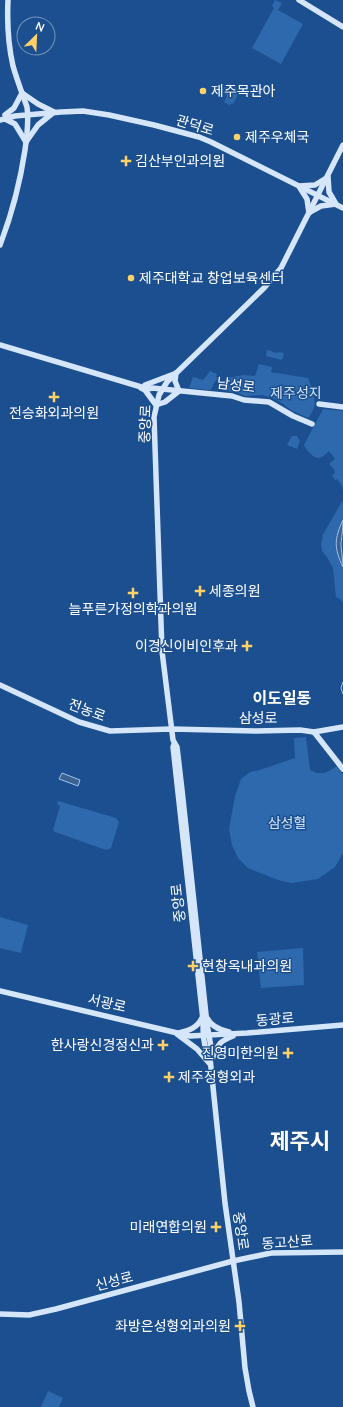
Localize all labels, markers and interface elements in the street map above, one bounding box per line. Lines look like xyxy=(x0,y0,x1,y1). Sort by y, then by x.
north arrow xyxy=(16,16,56,56)
text: N xyxy=(34,19,47,34)
place label: 제주목관아 xyxy=(211,82,276,99)
marker: 제주목관아 xyxy=(198,86,208,96)
street label: 관덕로 xyxy=(174,111,216,138)
place label: 제주우체국 xyxy=(245,128,310,145)
marker: 제주우체국 xyxy=(232,132,242,142)
place label: 김산부인과의원 xyxy=(135,152,225,169)
marker: 김산부인과의원 xyxy=(120,155,132,167)
place label: 제주대학교 창업보육센터 xyxy=(139,269,284,286)
marker: 제주대학교 창업보육센터 xyxy=(126,273,136,283)
street label: 남성로 xyxy=(216,374,256,395)
park label: 제주성지 xyxy=(270,384,322,401)
marker: 전승화외과의원 xyxy=(48,391,60,403)
place label: 전승화외과의원 xyxy=(9,404,99,421)
street label: 중앙로 xyxy=(135,404,154,444)
place label: 세종의원 xyxy=(209,582,261,599)
marker: 세종의원 xyxy=(194,585,206,597)
marker: 늘푸른가정의학과의원 xyxy=(127,587,139,599)
place label: 늘푸른가정의학과의원 xyxy=(69,600,197,617)
place label: 이경신이비인후과 xyxy=(135,637,238,654)
marker: 이경신이비인후과 xyxy=(241,640,253,652)
district label: 이도일동 xyxy=(253,688,311,707)
street label: 전농로 xyxy=(66,695,108,724)
street label: 삼성로 xyxy=(239,709,277,726)
park label: 삼성혈 xyxy=(268,814,306,831)
street label: 중앙로 xyxy=(167,883,188,923)
place label: 현창옥내과의원 xyxy=(202,957,292,974)
marker: 현창옥내과의원 xyxy=(187,960,199,972)
street label: 서광로 xyxy=(86,990,128,1015)
street label: 동광로 xyxy=(255,1008,295,1029)
place label: 한사랑신경정신과 xyxy=(51,1036,154,1053)
marker: 한사랑신경정신과 xyxy=(157,1039,169,1051)
place label: 진영미한의원 xyxy=(202,1044,279,1061)
marker: 진영미한의원 xyxy=(282,1047,294,1059)
place label: 제주정형외과 xyxy=(178,1068,255,1085)
marker: 제주정형외과 xyxy=(163,1071,175,1083)
district label: 제주시 xyxy=(270,1127,330,1154)
street label: 중앙로 xyxy=(230,1211,253,1251)
place label: 미래연합의원 xyxy=(130,1218,207,1235)
marker: 미래연합의원 xyxy=(210,1221,222,1233)
street label: 동고산로 xyxy=(261,1231,313,1252)
street label: 신성로 xyxy=(93,1267,135,1294)
place label: 좌방은성형외과의원 xyxy=(115,1317,231,1334)
marker: 좌방은성형외과의원 xyxy=(234,1320,246,1332)

